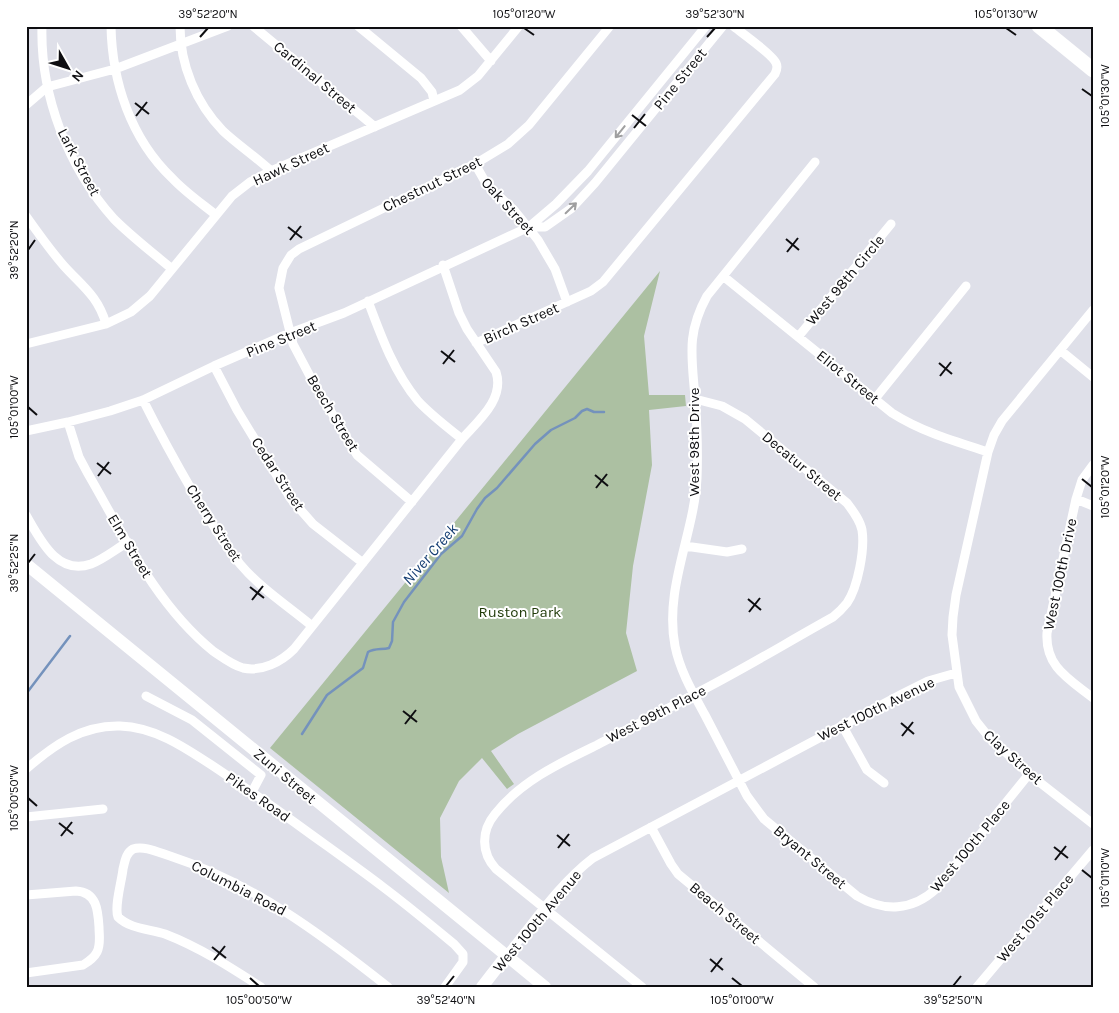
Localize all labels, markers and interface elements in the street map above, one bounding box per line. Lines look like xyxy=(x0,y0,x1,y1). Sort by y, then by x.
text: 39°52'20"N xyxy=(178,7,238,21)
text: 105°01'20"W xyxy=(492,7,556,21)
text: 39°52'30"N xyxy=(685,7,745,21)
text: 105°01'30"W xyxy=(974,7,1038,21)
street label: Cardinal Street xyxy=(270,37,360,117)
north arrow xyxy=(42,42,92,92)
street label: Pine Street xyxy=(650,44,711,114)
text: 105°01'30"W xyxy=(1098,64,1112,128)
text: N xyxy=(68,67,87,85)
street label: Lark Street xyxy=(54,125,104,199)
one-way arrow xyxy=(614,125,625,138)
street label: Hawk Street xyxy=(250,138,332,190)
street label: Chestnut Street xyxy=(380,152,485,216)
street label: Oak Street xyxy=(478,174,539,239)
one-way arrow xyxy=(564,202,577,214)
text: 39°52'20"N xyxy=(7,220,21,280)
street label: West 98th Circle xyxy=(802,231,888,329)
street label: Birch Street xyxy=(480,298,562,348)
street label: Pine Street xyxy=(243,317,319,361)
street label: Eliot Street xyxy=(813,346,883,408)
street label: Beech Street xyxy=(303,371,363,455)
text: 105°01'00"W xyxy=(7,375,21,439)
street label: West 98th Drive xyxy=(685,388,703,496)
street label: Decatur Street xyxy=(758,427,846,505)
street label: Cedar Street xyxy=(248,434,309,515)
text: 105°01'20"W xyxy=(1098,455,1112,519)
street label: Cherry Street xyxy=(182,481,246,565)
street label: Elm Street xyxy=(104,511,156,582)
street label: West 100th Drive xyxy=(1039,516,1081,632)
water label: Niver Creek xyxy=(398,519,462,589)
text: 39°52'25"N xyxy=(7,533,21,593)
park label: Ruston Park xyxy=(478,603,562,621)
street label: West 100th Avenue xyxy=(814,673,938,745)
street label: West 99th Place xyxy=(603,681,709,747)
street label: Clay Street xyxy=(980,726,1047,788)
street label: Zuni Street xyxy=(250,745,320,808)
text: 105°00'50"W xyxy=(7,765,21,831)
street label: Pikes Road xyxy=(222,768,294,826)
street label: West 100th Place xyxy=(926,796,1014,896)
street label: Bryant Street xyxy=(770,821,850,893)
text: 105°01'10"W xyxy=(1098,848,1112,908)
street label: Columbia Road xyxy=(188,856,290,920)
street label: West 100th Avenue xyxy=(489,866,585,976)
street label: West 101st Place xyxy=(993,870,1077,966)
street label: Beach Street xyxy=(686,878,764,948)
text: 105°00'50"W xyxy=(226,993,292,1007)
text: 39°52'40"N xyxy=(416,993,476,1007)
text: 105°01'00"W xyxy=(710,993,774,1007)
text: 39°52'50"N xyxy=(923,993,983,1007)

